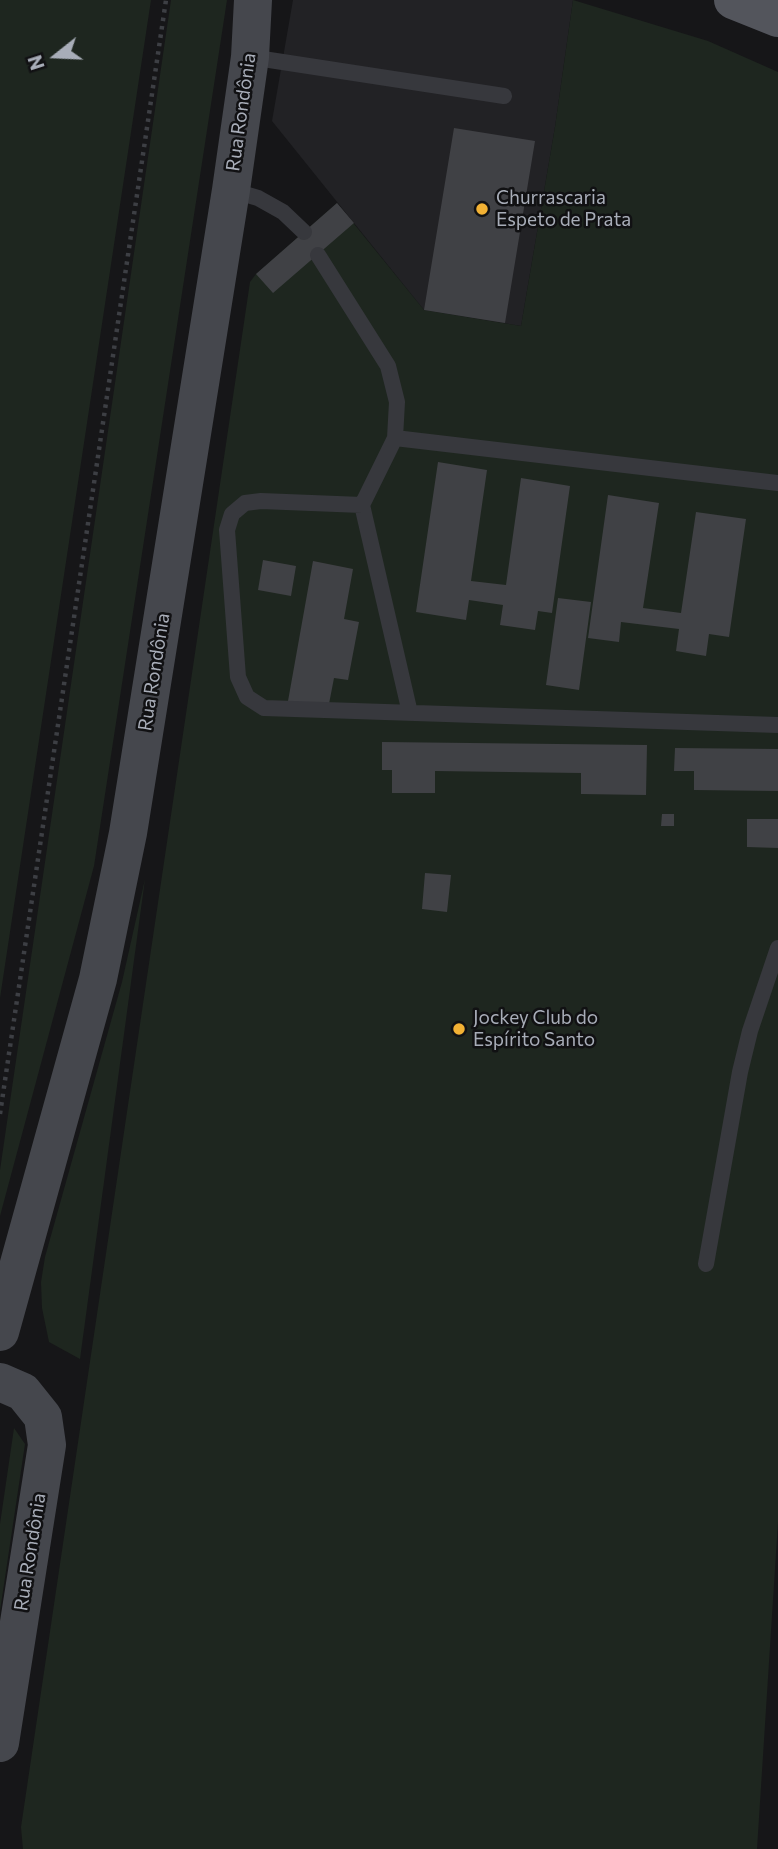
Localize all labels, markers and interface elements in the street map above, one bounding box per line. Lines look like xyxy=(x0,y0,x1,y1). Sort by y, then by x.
north arrow xyxy=(21,21,91,91)
street label: Rua Rondônia xyxy=(221,51,261,173)
text: N xyxy=(22,52,49,73)
place label: Churrascaria Espeto de Prata xyxy=(496,187,631,231)
marker: Churrascaria Espeto de Prata xyxy=(474,201,490,217)
street label: Rua Rondônia xyxy=(133,611,175,733)
place label: Jockey Club do Espírito Santo xyxy=(473,1007,598,1051)
marker: Jockey Club do Espírito Santo xyxy=(451,1021,467,1037)
street label: Rua Rondônia xyxy=(9,1491,51,1613)

